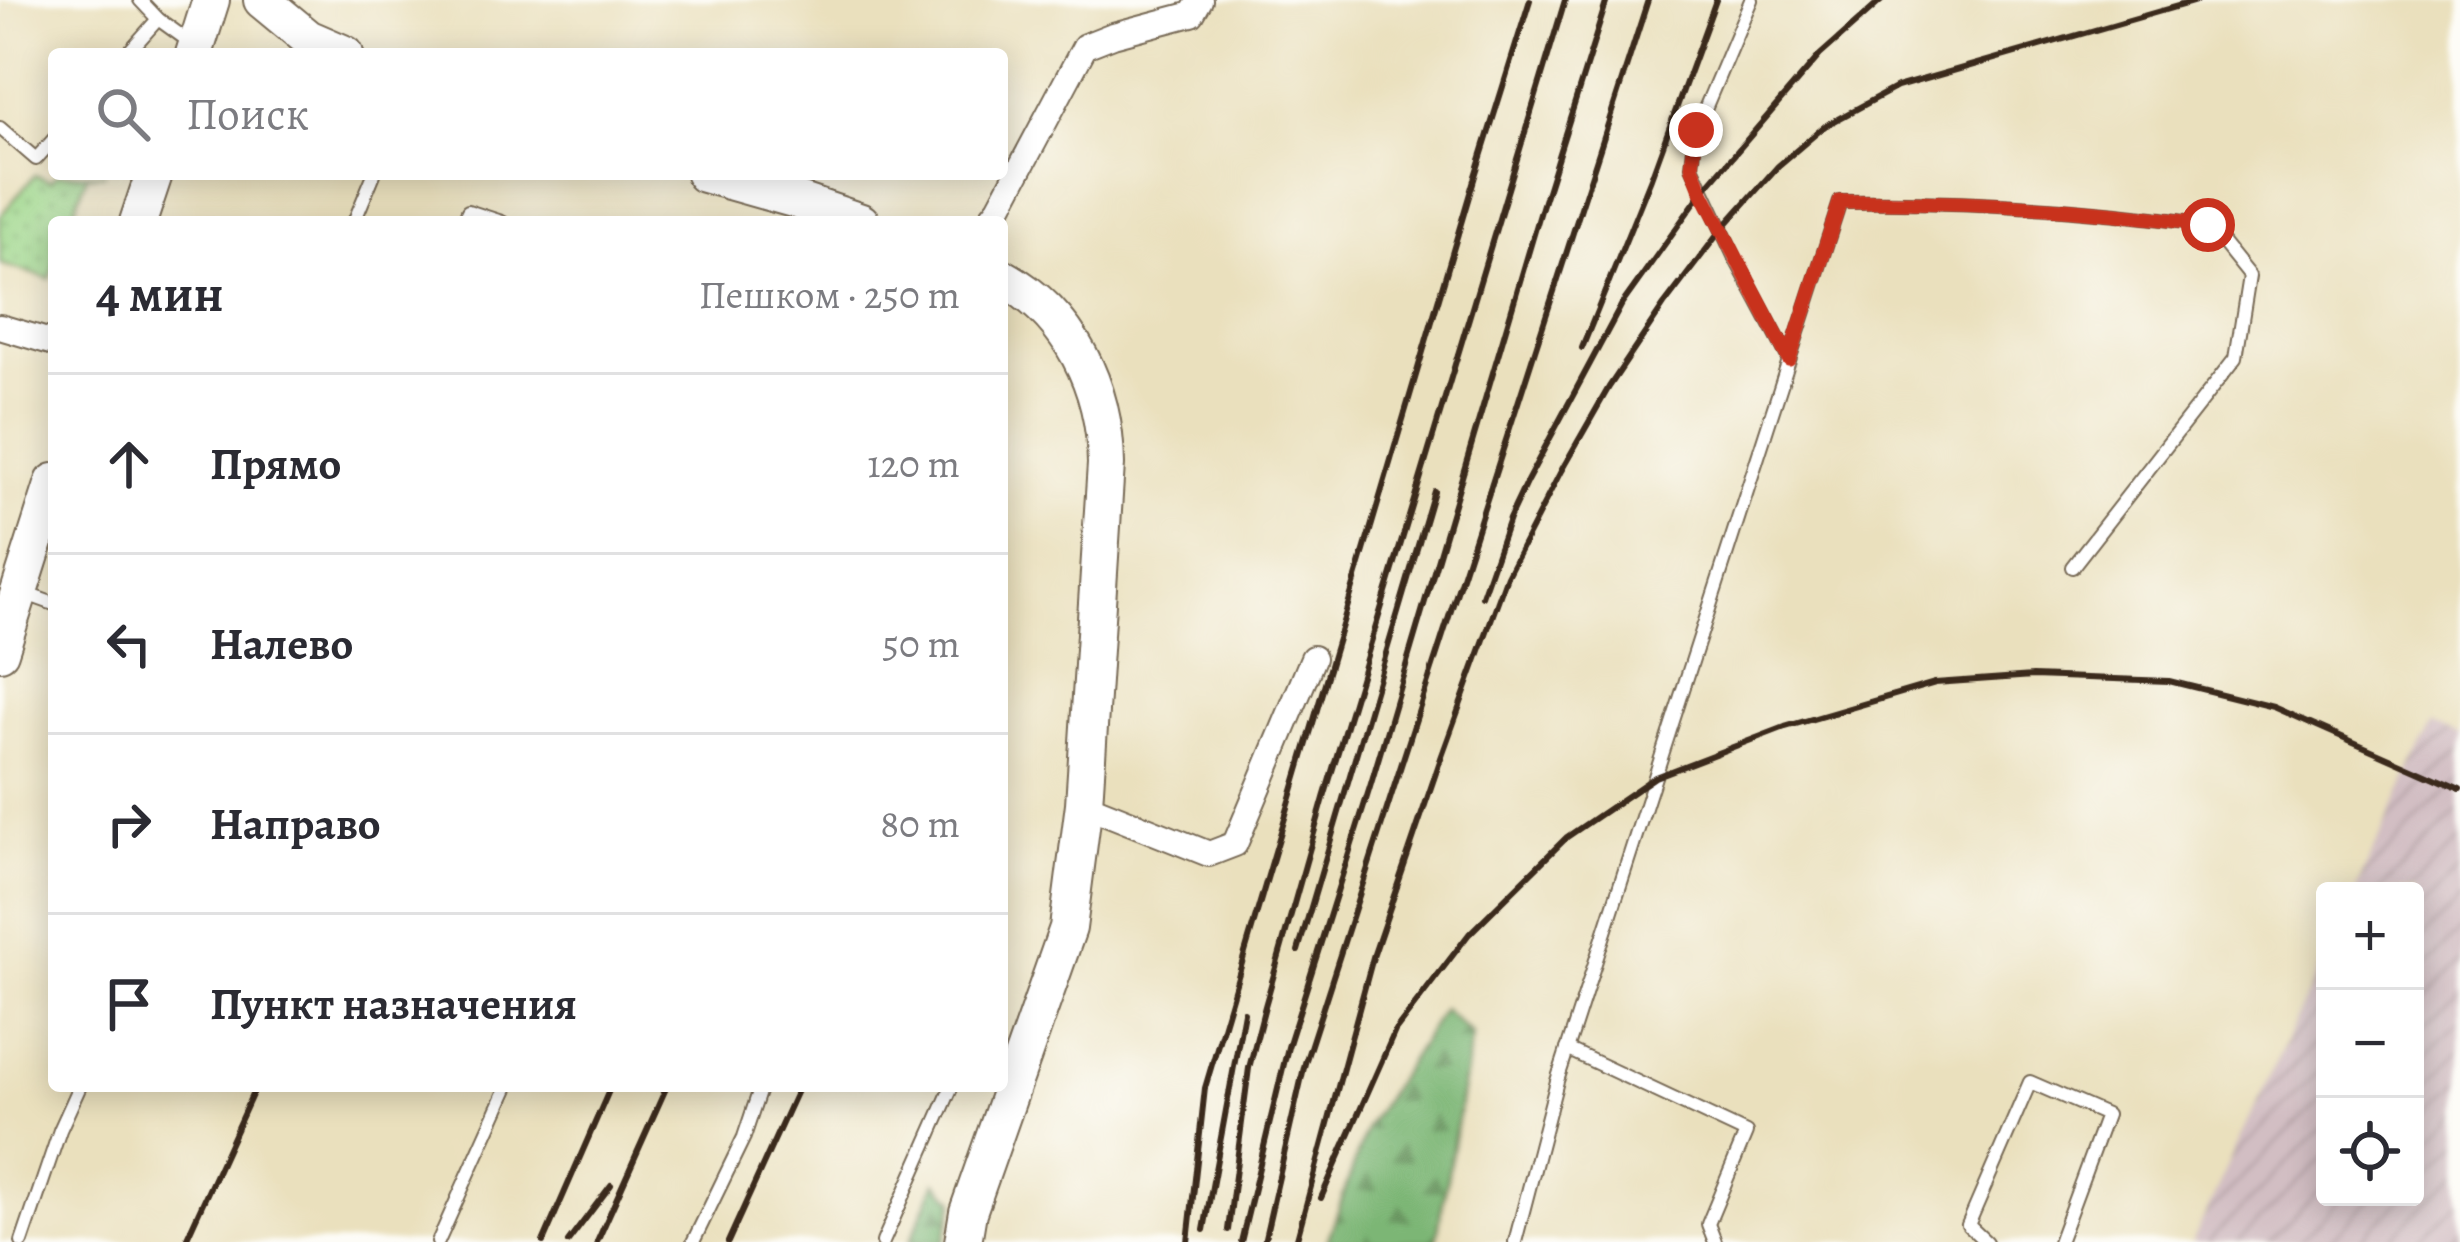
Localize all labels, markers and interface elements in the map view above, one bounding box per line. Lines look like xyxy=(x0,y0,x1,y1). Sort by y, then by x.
search box xyxy=(48,48,1008,180)
icon: search xyxy=(90,81,156,147)
text: Поиск xyxy=(186,83,309,145)
route end xyxy=(1669,103,1723,157)
route start xyxy=(2181,198,2235,252)
text: 4 мин xyxy=(96,259,224,329)
text: Пешком · 250 m xyxy=(699,268,960,321)
icon: ahead xyxy=(96,431,162,497)
text: Прямо xyxy=(210,433,341,495)
text: 120 m xyxy=(867,437,960,490)
icon: left xyxy=(96,611,162,677)
text: Налево xyxy=(210,613,353,675)
text: 50 m xyxy=(882,617,960,670)
icon: right xyxy=(96,791,162,857)
text: Направо xyxy=(210,793,381,855)
text: 80 m xyxy=(880,797,960,850)
map controls xyxy=(2316,882,2424,1206)
button: + xyxy=(2316,882,2424,990)
icon: arrive xyxy=(96,971,162,1037)
text: Пункт назначения xyxy=(210,973,577,1035)
button: − xyxy=(2316,990,2424,1098)
button: locate xyxy=(2316,1098,2424,1206)

